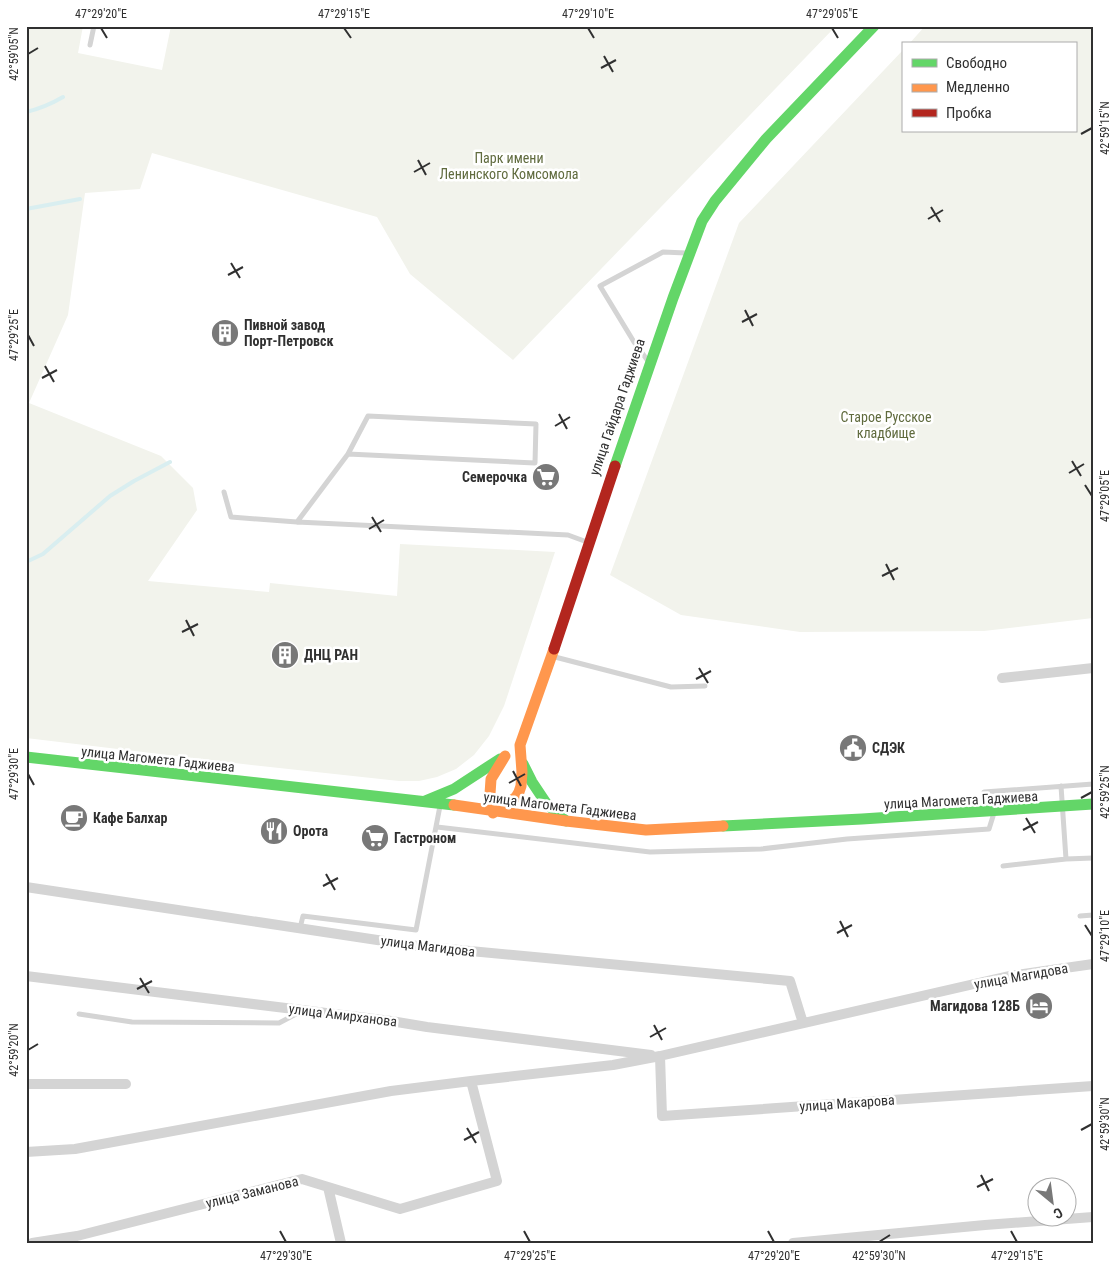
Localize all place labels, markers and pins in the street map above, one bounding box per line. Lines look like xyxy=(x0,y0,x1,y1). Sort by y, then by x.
place label: Пивной завод Порт-Петровск xyxy=(244,317,334,349)
building icon: Пивной завод Порт-Петровск xyxy=(210,318,240,348)
supermarket icon: Семерочка xyxy=(531,462,561,492)
place label: Семерочка xyxy=(462,469,527,485)
building icon: ДНЦ РАН xyxy=(270,640,300,670)
place label: ДНЦ РАН xyxy=(304,647,358,663)
public building icon: СДЭК xyxy=(838,733,868,763)
place label: СДЭК xyxy=(872,740,905,756)
cafe icon: Кафе Балхар xyxy=(59,803,89,833)
place label: Кафе Балхар xyxy=(93,810,167,826)
restaurant icon: Орота xyxy=(259,816,289,846)
place label: Орота xyxy=(293,823,328,839)
supermarket icon: Гастроном xyxy=(360,823,390,853)
place label: Гастроном xyxy=(394,830,456,846)
hotel icon: Магидова 128Б xyxy=(1024,991,1054,1021)
place label: Магидова 128Б xyxy=(930,998,1020,1014)

